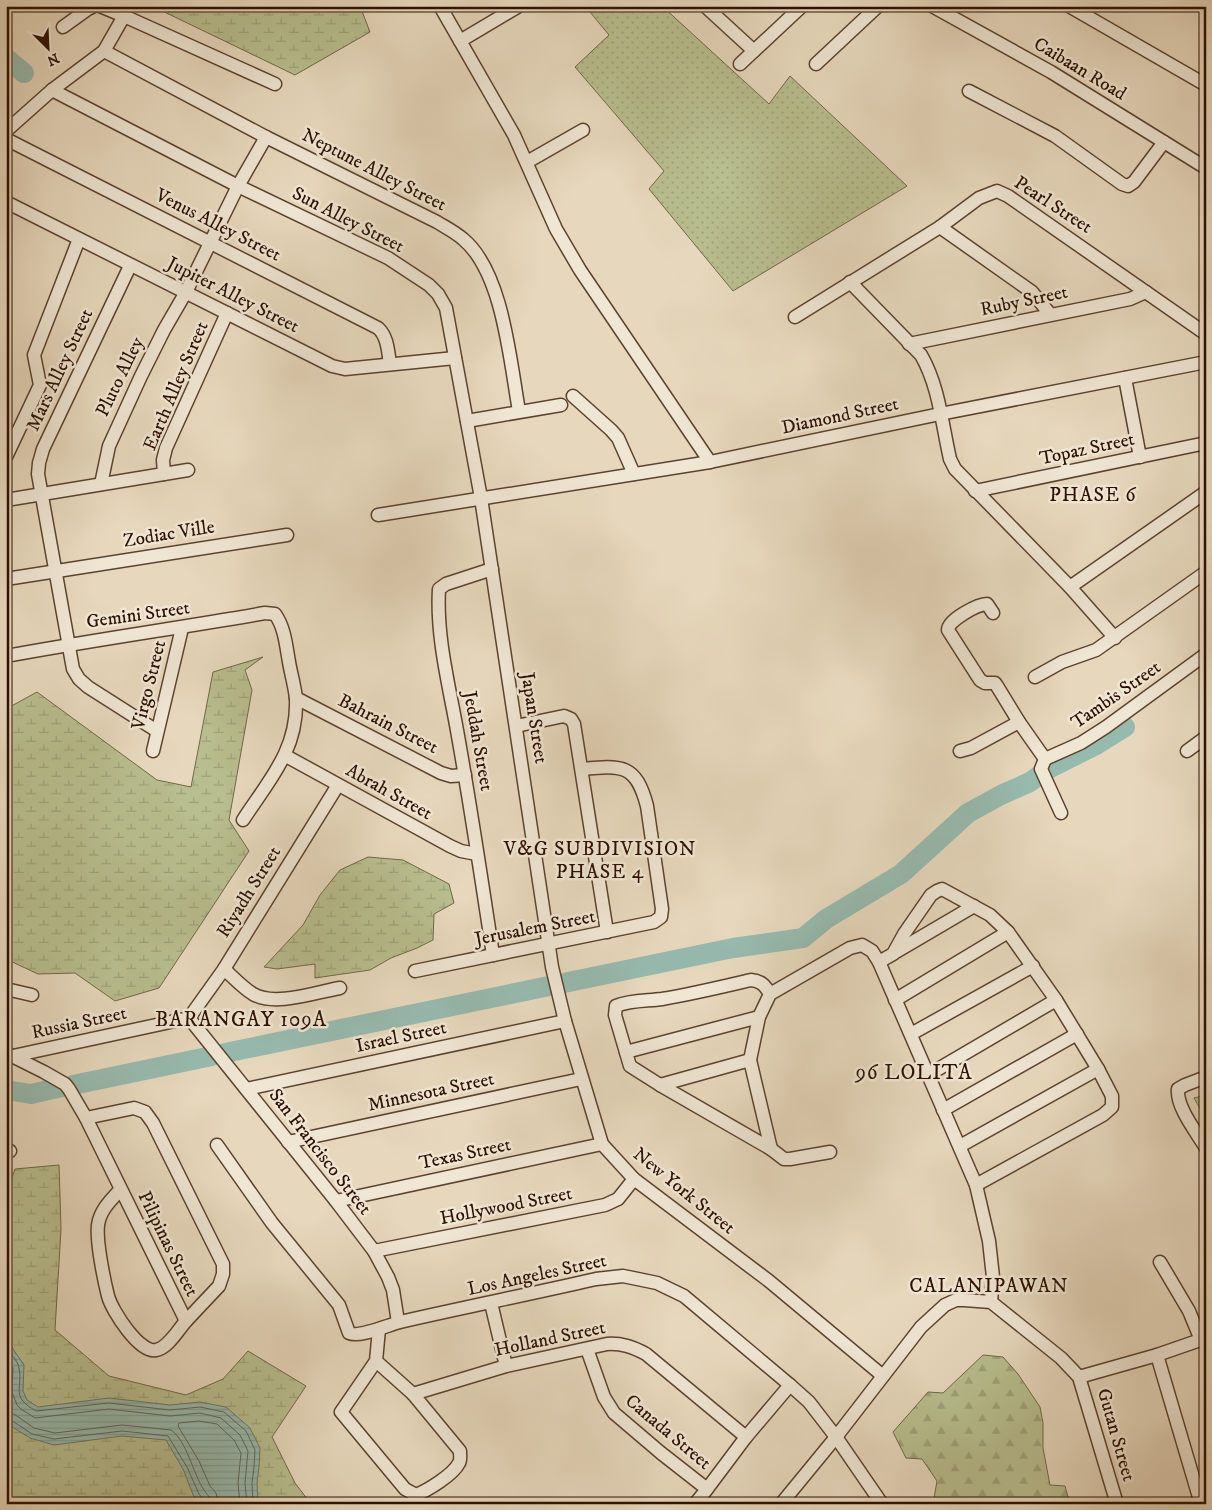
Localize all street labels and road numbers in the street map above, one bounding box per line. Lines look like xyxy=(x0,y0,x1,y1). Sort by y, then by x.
street label: Caibaan Road xyxy=(1030,32,1131,106)
street label: Neptune Alley Street xyxy=(298,124,450,216)
street label: Pearl Street xyxy=(1010,171,1096,239)
street label: Sun Alley Street xyxy=(288,182,408,258)
street label: Venus Alley Street xyxy=(151,183,285,266)
street label: Jupiter Alley Street xyxy=(161,251,303,338)
street label: Ruby Street xyxy=(978,281,1070,321)
street label: Mars Alley Street xyxy=(22,305,98,435)
street label: Earth Alley Street xyxy=(138,318,214,454)
street label: Pluto Alley xyxy=(91,333,150,420)
street label: Diamond Street xyxy=(779,392,901,440)
street label: Topaz Street xyxy=(1037,428,1137,470)
street label: Zodiac Ville xyxy=(122,515,216,553)
street label: Gemini Street xyxy=(85,596,191,634)
street label: Virgo Street xyxy=(127,638,171,733)
street label: Tambis Street xyxy=(1067,656,1165,734)
street label: Japan Street xyxy=(515,669,553,765)
street label: Jeddah Street xyxy=(458,687,498,793)
street label: Bahrain Street xyxy=(334,689,442,759)
street label: Abrah Street xyxy=(342,759,436,825)
street label: Riyadh Street xyxy=(212,842,286,942)
street label: Jerusalem Street xyxy=(471,905,597,951)
street label: Russia Street xyxy=(29,1002,129,1044)
street label: Israel Street xyxy=(354,1016,448,1058)
street label: Minnesota Street xyxy=(366,1067,496,1117)
street label: San Francisco Street xyxy=(264,1084,376,1220)
street label: Texas Street xyxy=(417,1133,513,1175)
street label: New York Street xyxy=(628,1143,740,1239)
street label: Hollywood Street xyxy=(438,1182,574,1230)
street label: Pilipinas Street xyxy=(133,1188,203,1300)
street label: Los Angeles Street xyxy=(465,1249,609,1301)
street label: Holland Street xyxy=(492,1316,608,1362)
street label: Gutan Street xyxy=(1092,1386,1140,1484)
street label: Canada Street xyxy=(620,1389,716,1475)

